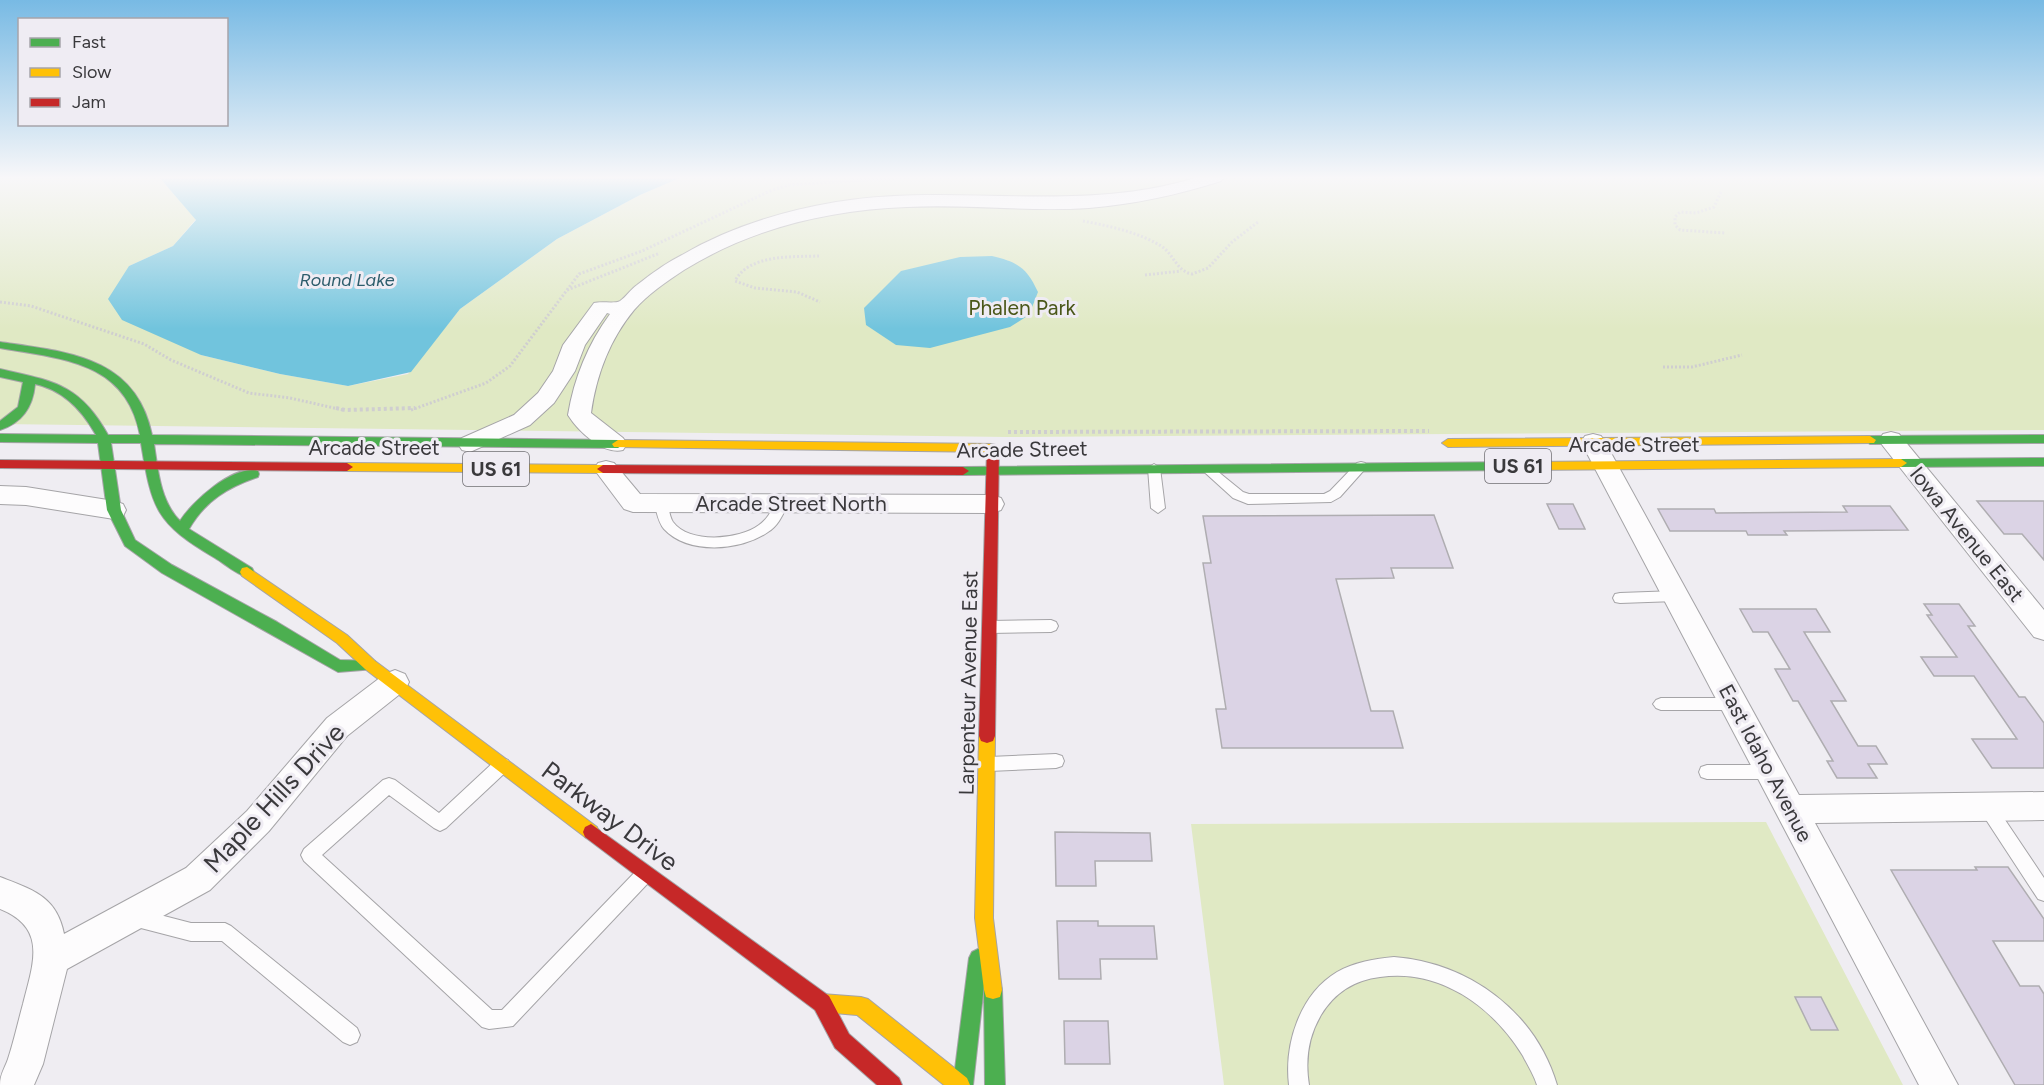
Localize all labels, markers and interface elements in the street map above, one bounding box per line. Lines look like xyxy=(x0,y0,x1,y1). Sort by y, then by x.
legend xyxy=(18,18,228,126)
text: Fast xyxy=(72,31,106,53)
text: Slow xyxy=(72,61,111,83)
text: Jam xyxy=(72,91,106,113)
water label: Round Lake xyxy=(299,269,395,291)
park label: Phalen Park xyxy=(968,295,1077,320)
street label: Arcade Street xyxy=(1568,432,1700,457)
street label: Arcade Street xyxy=(308,435,440,460)
street label: Arcade Street xyxy=(956,435,1088,463)
road number: US 61 xyxy=(1485,449,1551,483)
road number: US 61 xyxy=(463,452,529,486)
street label: Iowa Avenue East xyxy=(1905,461,2029,607)
street label: Arcade Street North xyxy=(695,491,887,516)
street label: Larpenteur Avenue East xyxy=(954,570,982,796)
street label: East Idaho Avenue xyxy=(1714,680,1818,846)
street label: Maple Hills Drive xyxy=(197,717,351,879)
street label: Parkway Drive xyxy=(535,754,685,878)

